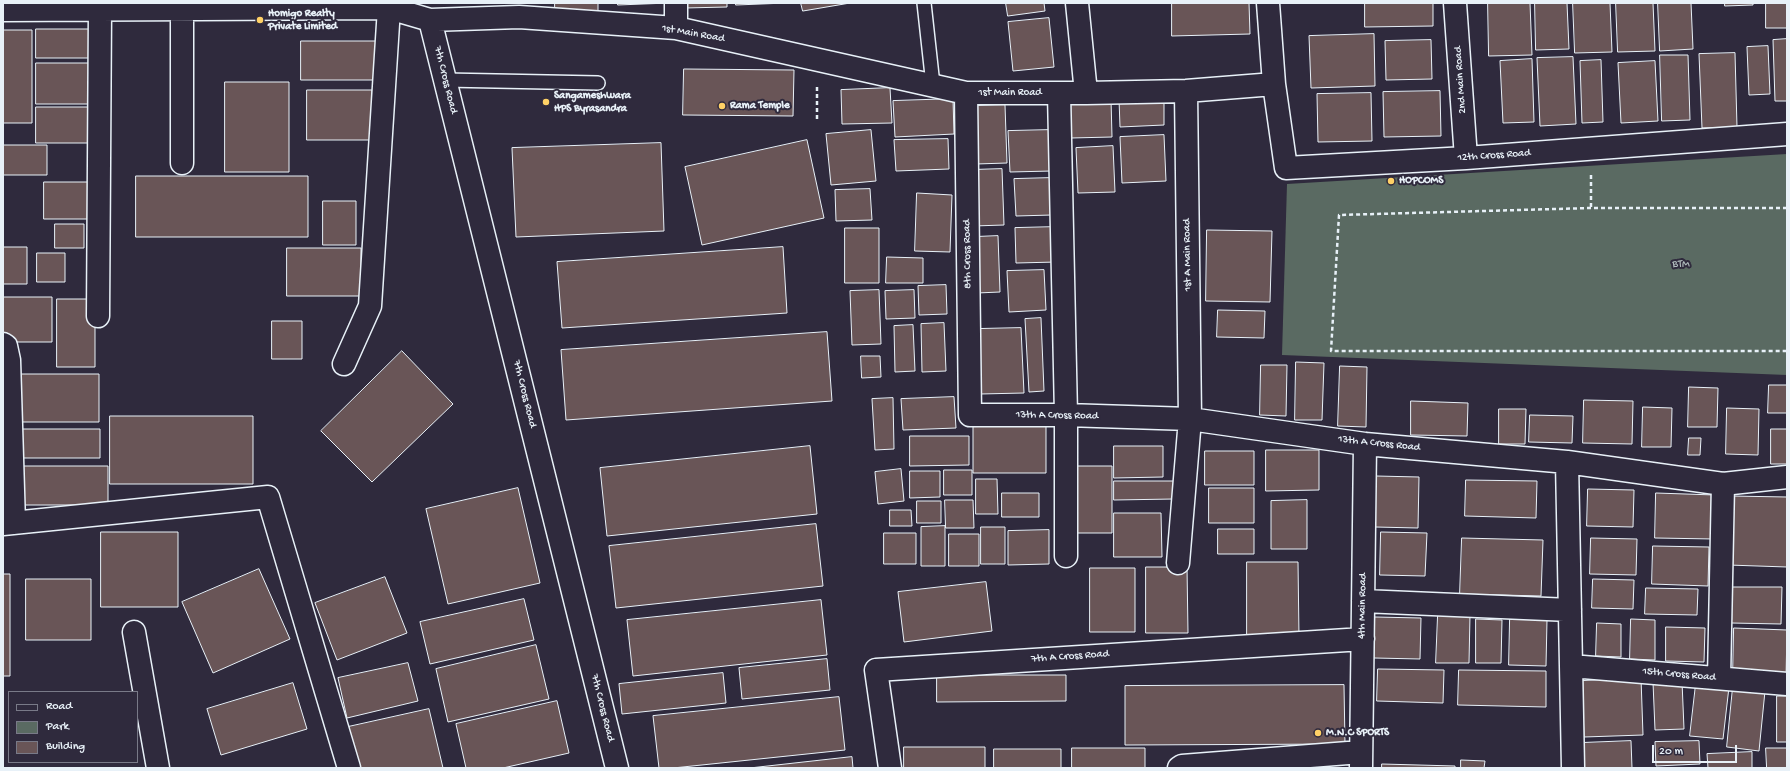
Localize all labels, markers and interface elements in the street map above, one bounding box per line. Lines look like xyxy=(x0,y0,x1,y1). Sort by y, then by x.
place label: Homigo Realty Private Limited xyxy=(268,7,337,33)
marker: Homigo Realty Private Limited xyxy=(255,15,265,25)
street label: 1st Main Road xyxy=(661,22,725,46)
street label: 7th Cross Road xyxy=(430,45,460,115)
street label: 2nd Main Road xyxy=(1452,46,1470,114)
street label: 1st Main Road xyxy=(978,86,1042,100)
place label: Sangameshwara HPS Byrasandra xyxy=(554,89,631,115)
marker: Sangameshwara HPS Byrasandra xyxy=(541,97,551,107)
place label: Rama Temple xyxy=(730,99,790,113)
marker: Rama Temple xyxy=(717,101,727,111)
street label: 12th Cross Road xyxy=(1457,147,1531,165)
place label: HOPCOMS xyxy=(1399,174,1443,188)
marker: HOPCOMS xyxy=(1386,176,1396,186)
street label: 8th Cross Road xyxy=(961,219,975,289)
street label: 1st A Main Road xyxy=(1181,219,1195,291)
park label: BTM xyxy=(1672,258,1690,272)
street label: 7th Cross Road xyxy=(509,359,539,429)
street label: 13th A Cross Road xyxy=(1016,409,1098,423)
street label: 13th A Cross Road xyxy=(1337,433,1421,455)
street label: 4th Main Road xyxy=(1356,573,1370,639)
street label: 7th A Cross Road xyxy=(1031,648,1109,666)
street label: 15th Cross Road xyxy=(1642,665,1716,685)
street label: 7th Cross Road xyxy=(587,673,617,743)
legend xyxy=(8,691,138,763)
text: Road xyxy=(46,700,72,714)
text: Park xyxy=(46,720,69,734)
place label: M.N.C SPORTS xyxy=(1326,726,1389,740)
marker: M.N.C SPORTS xyxy=(1313,728,1323,738)
scale bar xyxy=(1654,737,1739,763)
text: Building xyxy=(46,740,85,754)
text: 20 m xyxy=(1659,745,1683,759)

